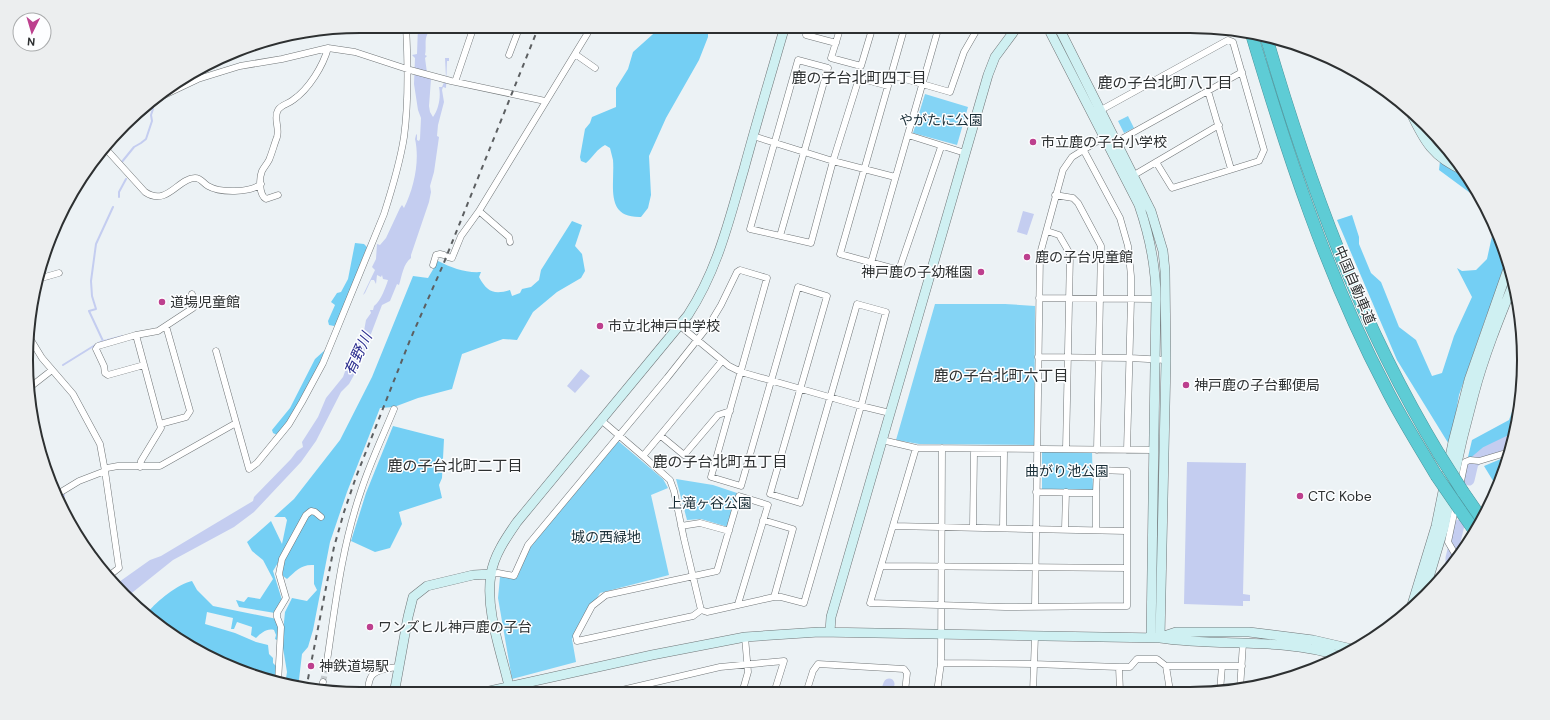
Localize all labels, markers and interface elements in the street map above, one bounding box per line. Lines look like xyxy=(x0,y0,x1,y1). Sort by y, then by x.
north arrow xyxy=(12,12,52,52)
text: N xyxy=(27,35,36,49)
district label: 鹿の子台北町四丁目 xyxy=(791,68,927,88)
district label: 鹿の子台北町八丁目 xyxy=(1097,73,1233,93)
park label: やがたに公園 xyxy=(899,111,983,129)
place label: 市立鹿の子台小学校 xyxy=(1041,133,1167,151)
marker: 市立鹿の子台小学校 xyxy=(1028,137,1038,147)
street label: 中国自動車道 xyxy=(1330,243,1380,327)
place label: 鹿の子台児童館 xyxy=(1035,248,1133,266)
marker: 鹿の子台児童館 xyxy=(1022,252,1032,262)
place label: 神戸鹿の子幼稚園 xyxy=(861,263,973,281)
marker: 神戸鹿の子幼稚園 xyxy=(976,267,986,277)
place label: 道場児童館 xyxy=(170,293,240,311)
marker: 道場児童館 xyxy=(157,297,167,307)
place label: 市立北神戸中学校 xyxy=(608,317,720,335)
marker: 市立北神戸中学校 xyxy=(595,321,605,331)
water label: 有野川 xyxy=(339,328,377,379)
district label: 鹿の子台北町六丁目 xyxy=(933,366,1069,386)
place label: 神戸鹿の子台郵便局 xyxy=(1194,376,1320,394)
marker: 神戸鹿の子台郵便局 xyxy=(1181,380,1191,390)
district label: 鹿の子台北町五丁目 xyxy=(652,452,788,472)
district label: 鹿の子台北町二丁目 xyxy=(387,456,523,476)
park label: 曲がり池公園 xyxy=(1025,462,1109,480)
place label: CTC Kobe xyxy=(1308,487,1372,505)
marker: CTC Kobe xyxy=(1295,491,1305,501)
park label: 上滝ヶ谷公園 xyxy=(668,494,752,512)
park label: 城の西緑地 xyxy=(571,528,641,546)
place label: ワンズヒル神戸鹿の子台 xyxy=(378,618,532,636)
marker: ワンズヒル神戸鹿の子台 xyxy=(365,622,375,632)
place label: 神鉄道場駅 xyxy=(319,657,389,675)
marker: 神鉄道場駅 xyxy=(306,661,316,671)

